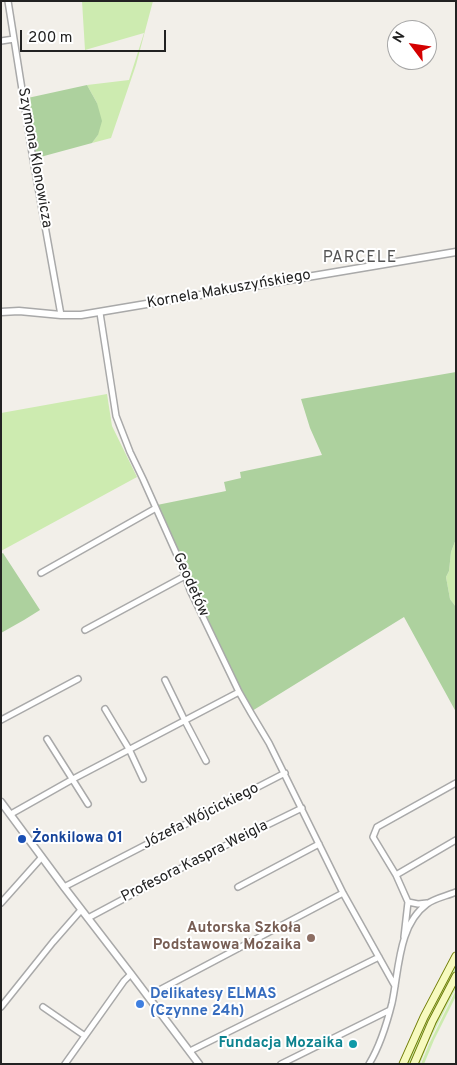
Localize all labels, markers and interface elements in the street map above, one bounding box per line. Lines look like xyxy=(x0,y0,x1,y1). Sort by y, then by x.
scale bar xyxy=(22,20,169,52)
north arrow xyxy=(387,20,437,70)
text: 200 m xyxy=(28,29,73,48)
text: N xyxy=(390,29,409,46)
street label: Szymona Klonowicza xyxy=(13,86,55,230)
district label: PARCELE xyxy=(322,249,398,269)
street label: Kornela Makuszyńskiego xyxy=(146,267,312,313)
street label: Geodetów xyxy=(168,550,212,620)
street label: Józefa Wójcickiego xyxy=(140,780,262,854)
street label: Profesora Kaspra Weigla xyxy=(119,817,271,907)
place label: Żonkilowa 01 xyxy=(32,830,123,848)
marker: Żonkilowa 01 xyxy=(16,833,28,845)
place label: Autorska Szkoła Podstawowa Mozaika xyxy=(153,920,301,955)
marker: Autorska Szkoła Podstawowa Mozaika xyxy=(305,932,317,944)
place label: Delikatesy ELMAS (Czynne 24h) xyxy=(150,986,276,1021)
marker: Delikatesy ELMAS (Czynne 24h) xyxy=(134,998,146,1010)
place label: Fundacja Mozaika xyxy=(219,1035,343,1053)
marker: Fundacja Mozaika xyxy=(347,1038,359,1050)

